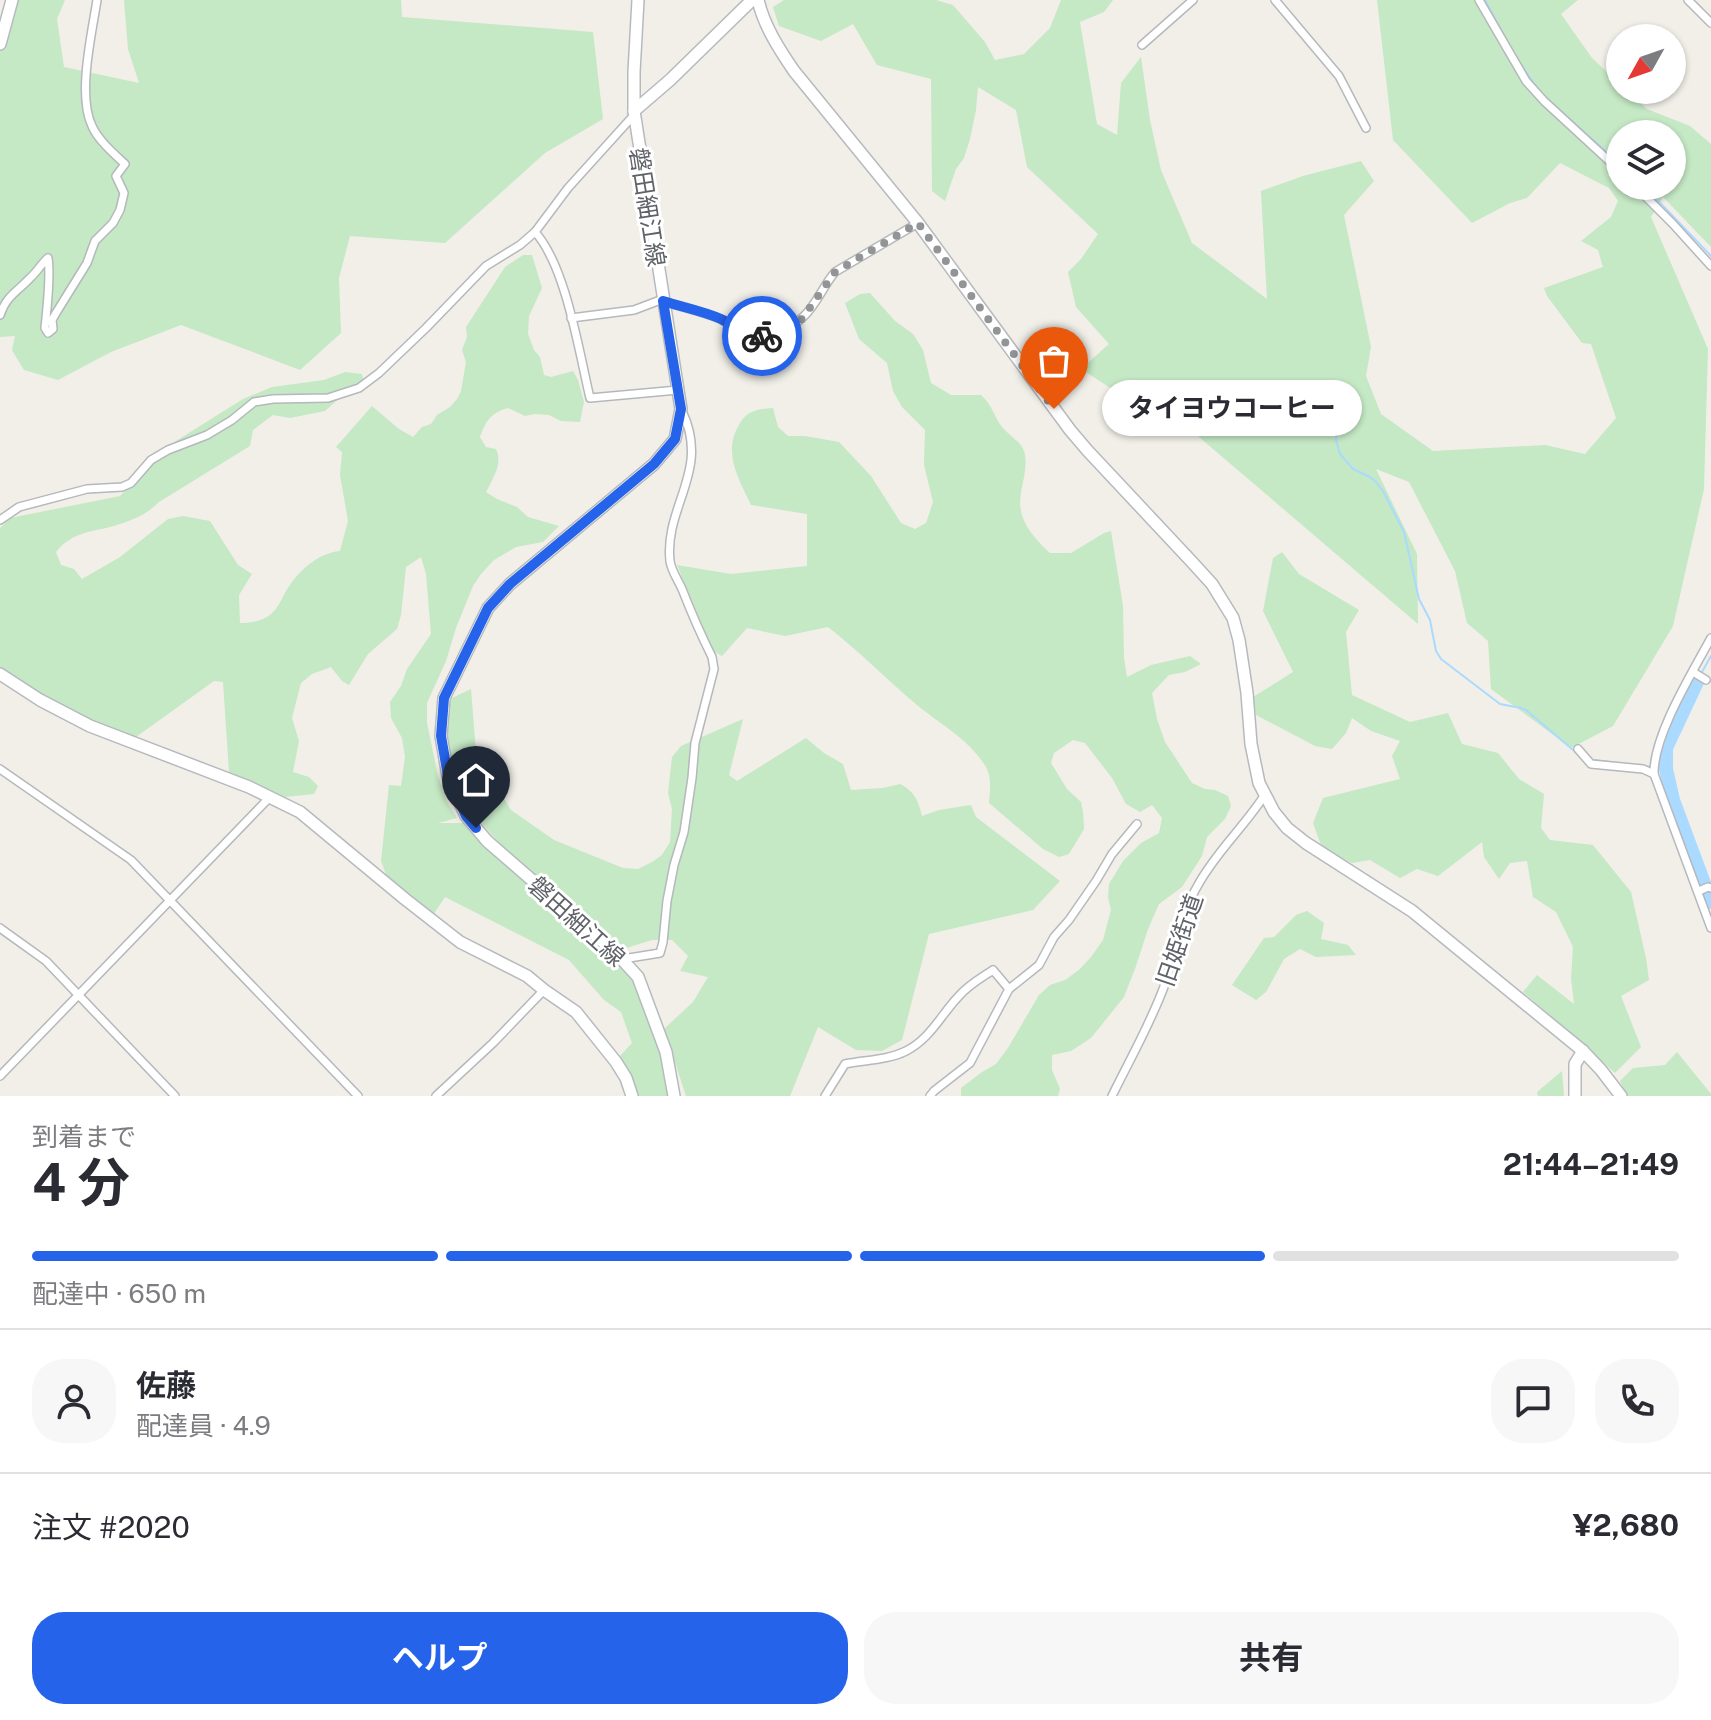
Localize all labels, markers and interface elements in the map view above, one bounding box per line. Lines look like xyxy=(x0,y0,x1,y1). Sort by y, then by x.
north arrow xyxy=(1606,24,1686,104)
map controls xyxy=(1606,24,1686,200)
button: layers xyxy=(1606,120,1686,200)
street label: 磐田細江線 xyxy=(625,146,671,268)
courier xyxy=(722,296,802,376)
icon: bike xyxy=(740,314,784,358)
pin xyxy=(1020,327,1088,409)
icon: bag xyxy=(1032,339,1076,383)
callout: タイヨウコーヒー xyxy=(1102,381,1362,437)
text: タイヨウコーヒー xyxy=(1128,392,1336,423)
pin xyxy=(442,746,510,828)
icon: home xyxy=(454,758,498,802)
street label: 磐田細江線 xyxy=(523,870,631,972)
street label: 旧姫街道 xyxy=(1150,890,1208,990)
text: 到着まで xyxy=(32,1121,136,1152)
text: 21:44–21:49 xyxy=(1503,1146,1679,1182)
text: 4 分 xyxy=(32,1152,130,1213)
text: 配達中 · 650 m xyxy=(32,1278,206,1309)
button: person xyxy=(32,1359,116,1443)
button: chat xyxy=(1491,1359,1575,1443)
button: phone xyxy=(1595,1359,1679,1443)
text: 佐藤 xyxy=(136,1367,196,1403)
text: 配達員 · 4.9 xyxy=(136,1410,271,1441)
text: ¥2,680 xyxy=(1573,1507,1679,1543)
text: 注文 #2020 xyxy=(32,1509,190,1545)
button: ヘルプ xyxy=(32,1612,848,1704)
button: 共有 xyxy=(864,1612,1679,1704)

